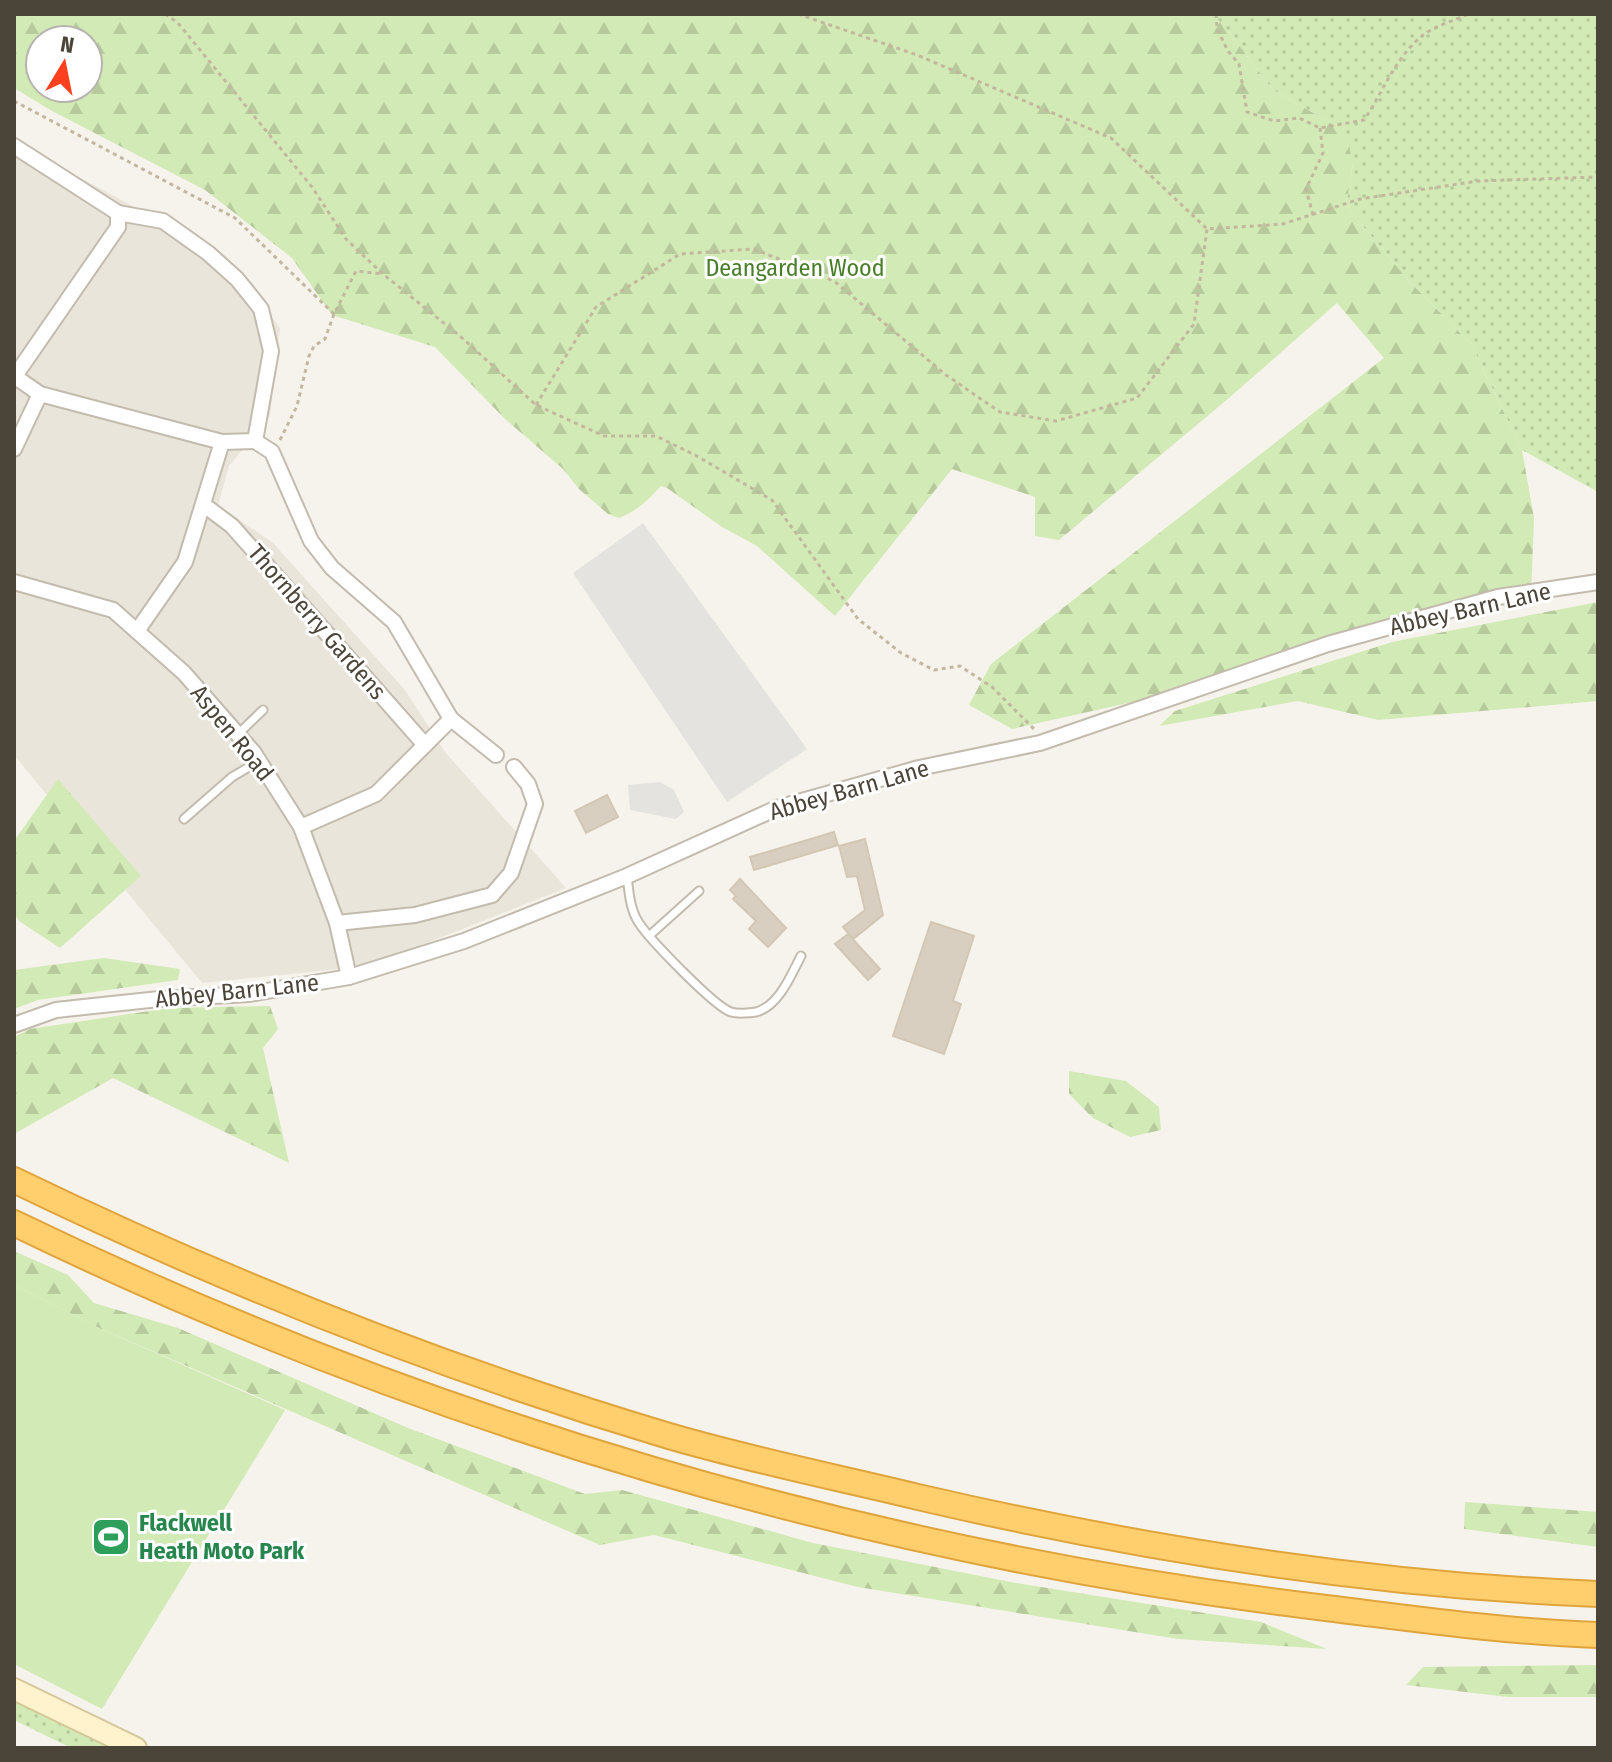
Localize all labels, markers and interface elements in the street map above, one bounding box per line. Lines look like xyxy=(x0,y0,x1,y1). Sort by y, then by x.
north arrow xyxy=(24,24,104,104)
text: N xyxy=(59,30,76,59)
park label: Deangarden Wood xyxy=(705,254,885,282)
street label: Thornberry Gardens xyxy=(242,539,392,705)
street label: Abbey Barn Lane xyxy=(1387,577,1553,641)
street label: Aspen Road xyxy=(185,679,279,787)
street label: Abbey Barn Lane xyxy=(766,754,932,826)
street label: Abbey Barn Lane xyxy=(154,968,320,1014)
place label: Flackwell Heath Moto Park xyxy=(139,1509,305,1565)
sports icon: Flackwell Heath Moto Park xyxy=(90,1516,132,1558)

